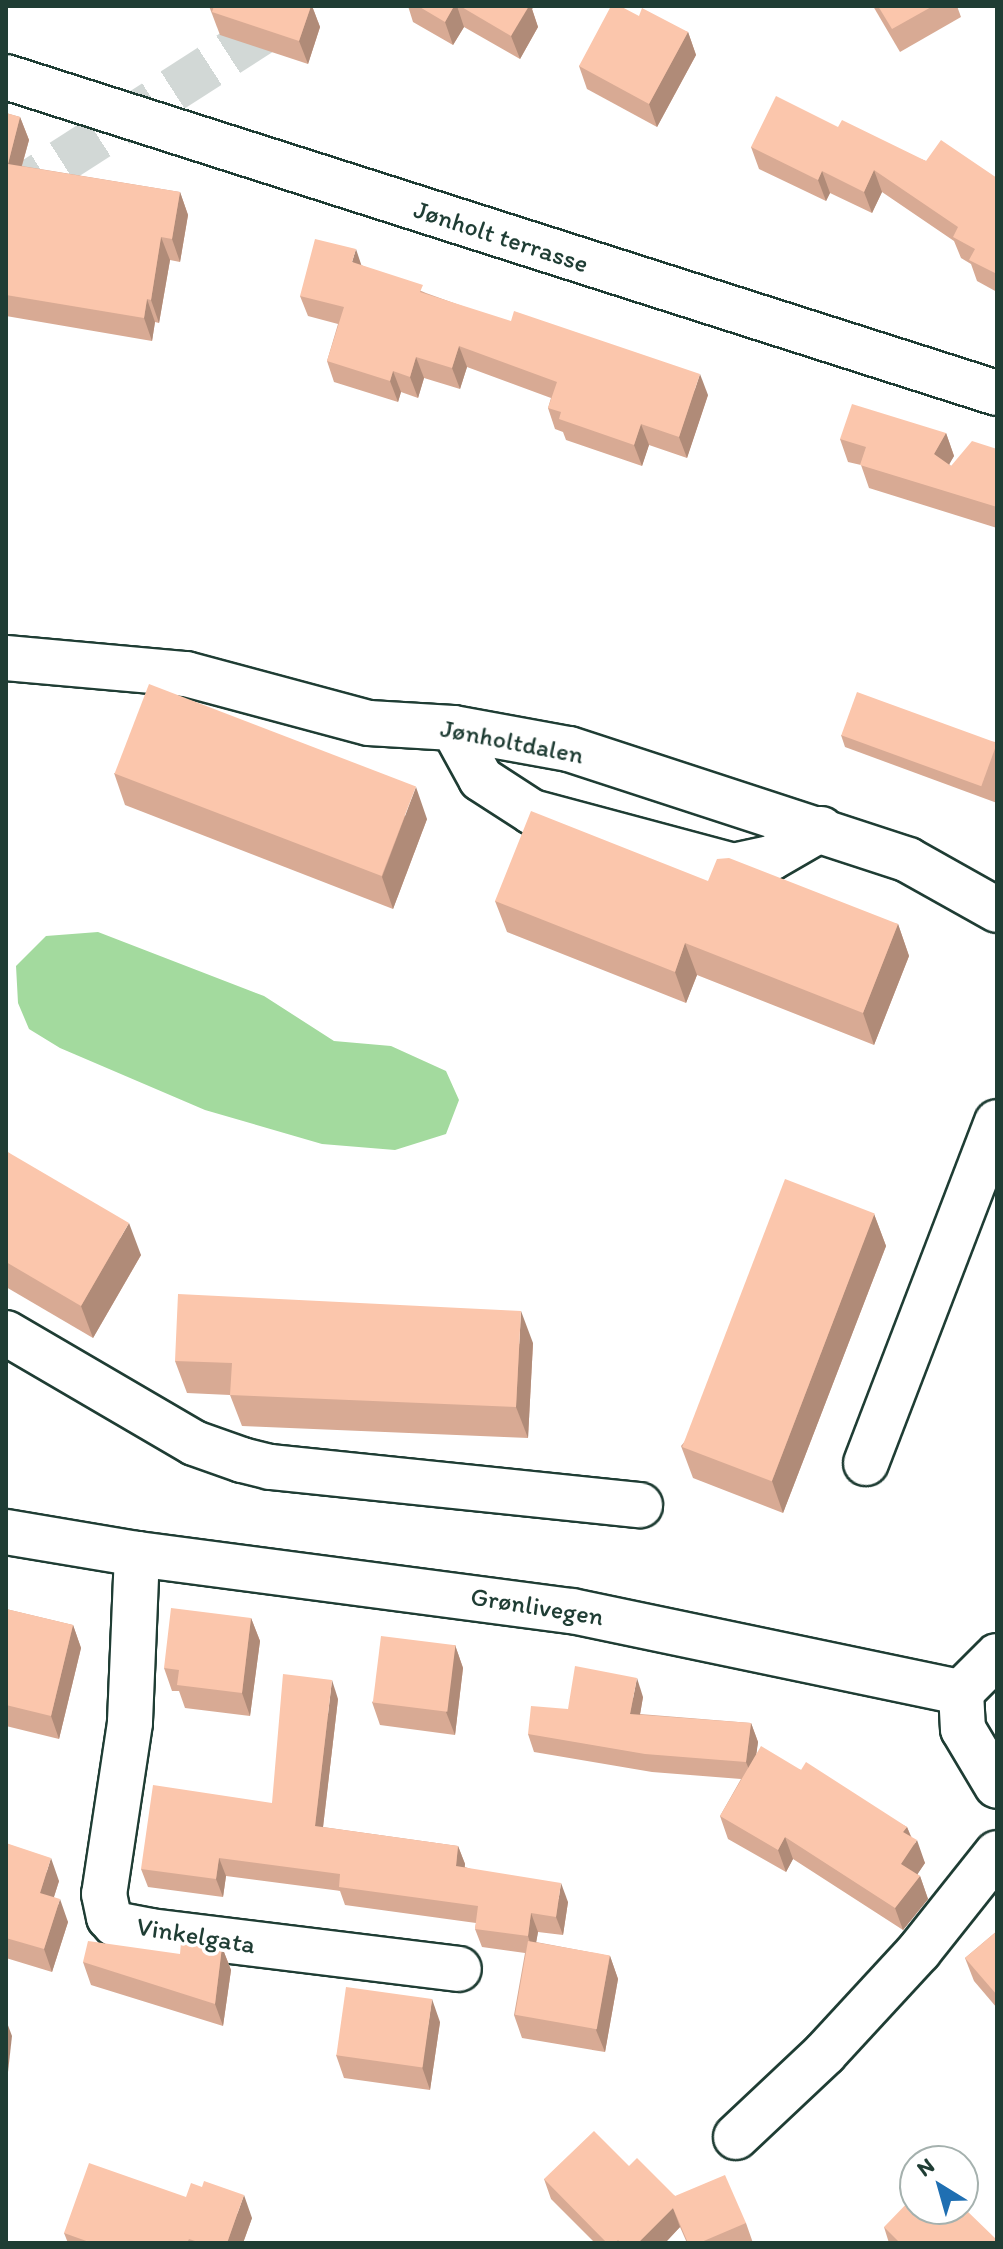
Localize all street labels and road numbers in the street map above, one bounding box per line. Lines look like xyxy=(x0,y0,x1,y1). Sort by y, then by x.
street label: Jønholt terrasse xyxy=(410,194,592,280)
street label: Jønholtdalen xyxy=(438,713,586,771)
street label: Grønlivegen xyxy=(468,1581,606,1633)
street label: Vinkelgata xyxy=(134,1911,258,1961)

